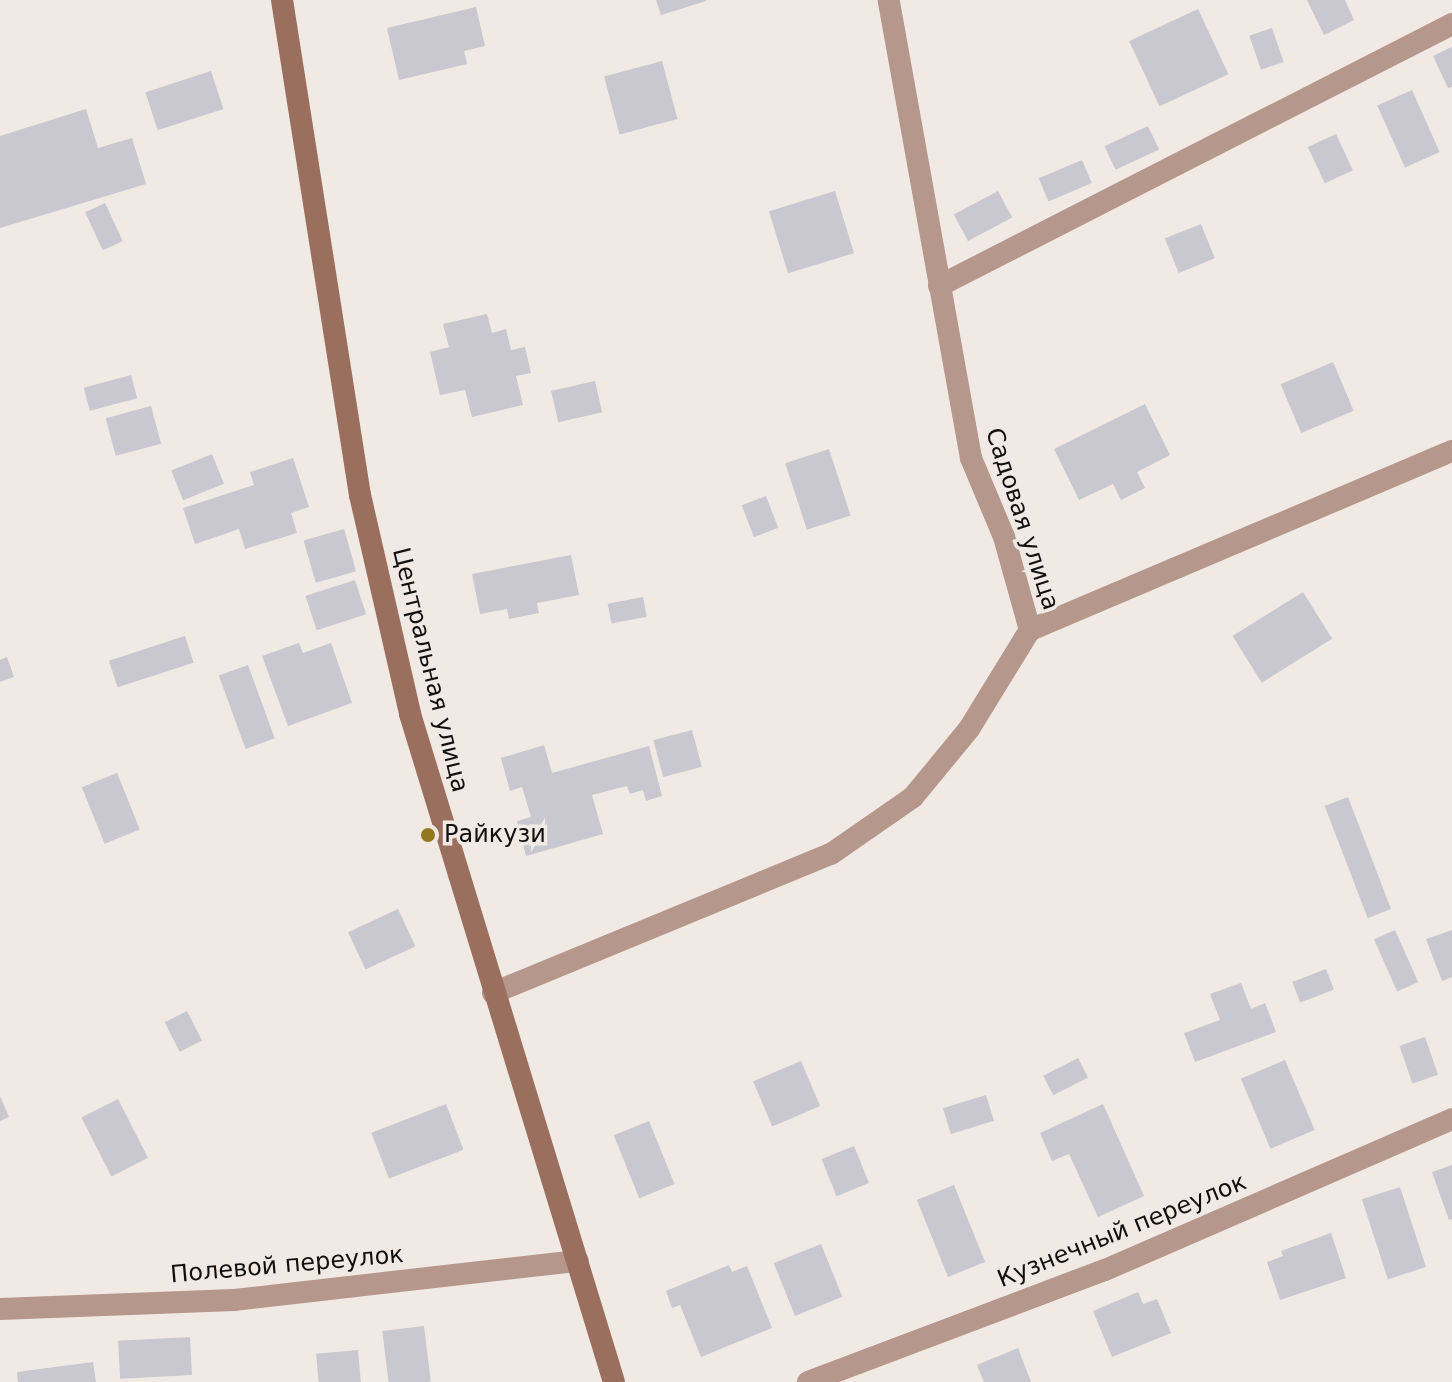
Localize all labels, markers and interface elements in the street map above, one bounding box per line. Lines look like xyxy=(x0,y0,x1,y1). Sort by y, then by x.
street label: Садовая улица xyxy=(979,424,1065,614)
street label: Центральная улица xyxy=(386,545,474,795)
place label: Райкузи xyxy=(444,821,546,849)
marker: Райкузи xyxy=(419,826,437,844)
street label: Кузнечный переулок xyxy=(993,1168,1251,1294)
street label: Полевой переулок xyxy=(169,1240,405,1290)

